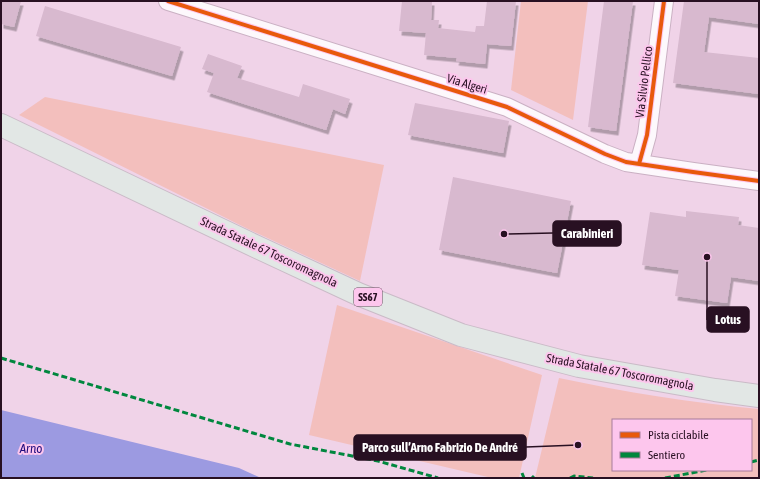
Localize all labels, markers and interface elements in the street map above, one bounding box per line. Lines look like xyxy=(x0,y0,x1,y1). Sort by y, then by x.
street label: Via Silvio Pellico xyxy=(633,45,655,119)
street label: Via Algeri xyxy=(445,71,489,97)
street label: Strada Statale 67 Toscoromagnola xyxy=(198,214,340,290)
callout: Carabinieri xyxy=(553,221,621,246)
text: Carabinieri xyxy=(561,226,613,241)
road number: SS67 xyxy=(354,288,382,306)
callout: Lotus xyxy=(707,307,749,332)
text: Lotus xyxy=(715,312,741,327)
street label: Strada Statale 67 Toscoromagnola xyxy=(545,351,695,393)
legend xyxy=(612,419,752,471)
text: Pista ciclabile xyxy=(648,428,709,442)
callout: Parco sull’Arno Fabrizio De André xyxy=(354,435,526,460)
text: Parco sull’Arno Fabrizio De André xyxy=(362,440,518,455)
water label: Arno xyxy=(19,441,42,456)
text: Sentiero xyxy=(648,448,686,462)

